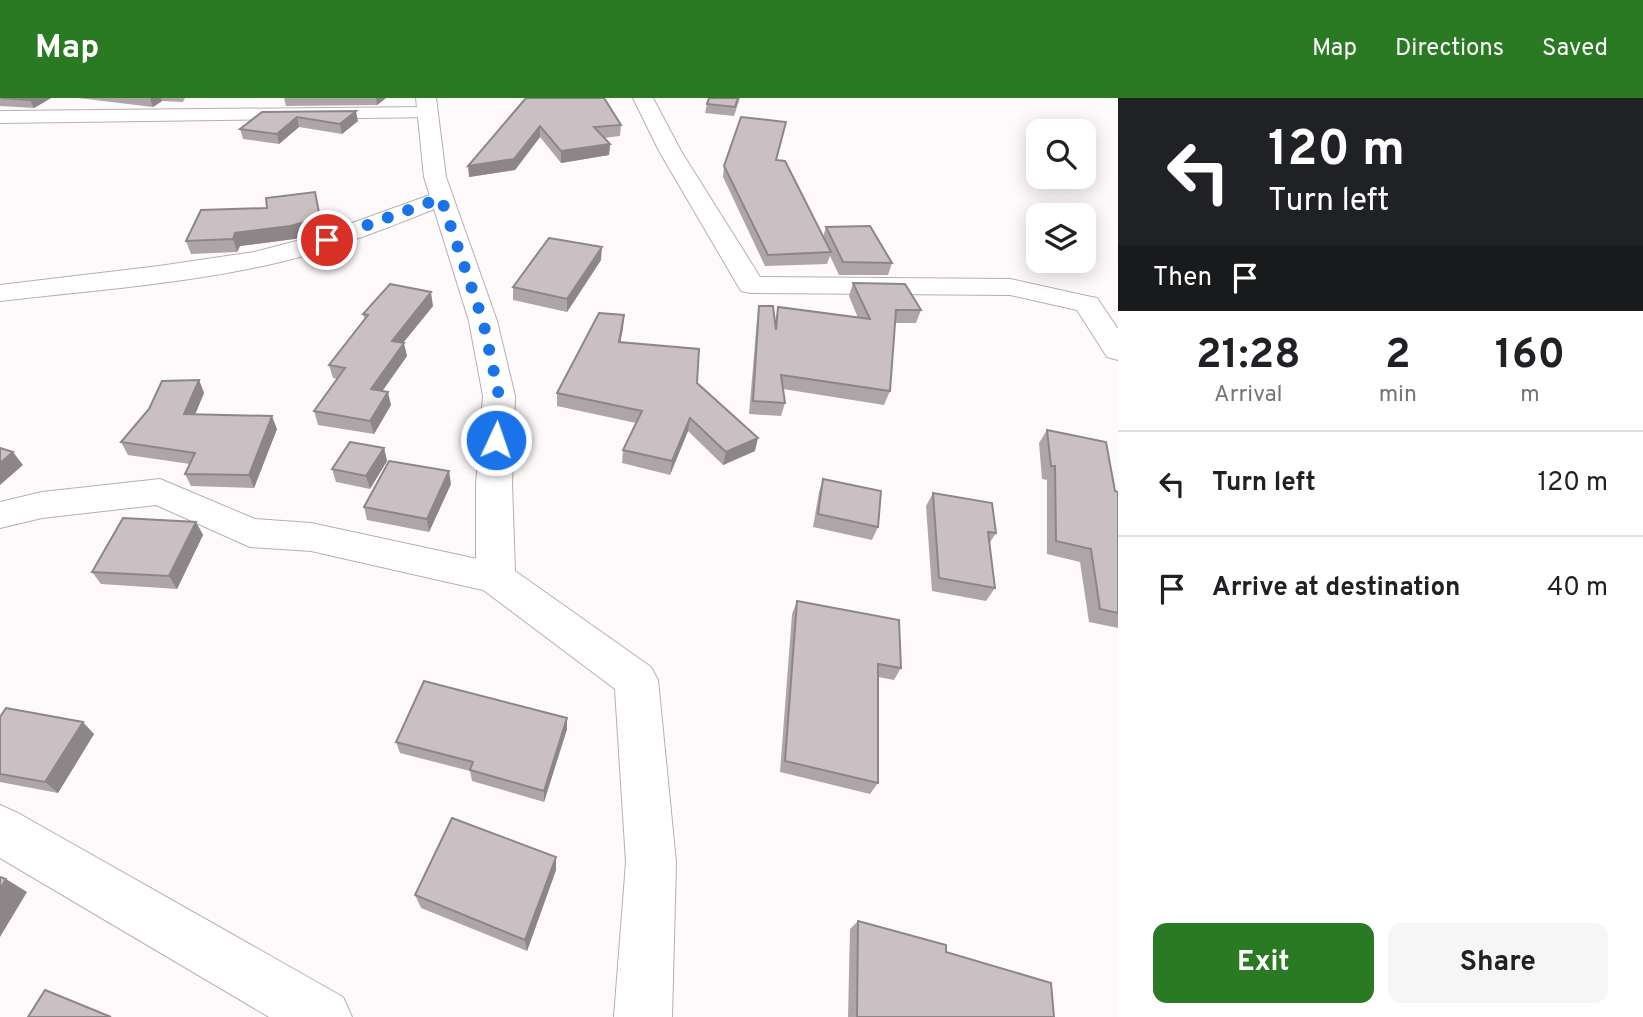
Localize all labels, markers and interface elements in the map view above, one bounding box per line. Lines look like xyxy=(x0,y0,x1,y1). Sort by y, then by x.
text: Map xyxy=(35,28,99,70)
text: Map xyxy=(1312,34,1357,64)
text: Directions xyxy=(1395,34,1504,64)
text: Saved xyxy=(1542,34,1608,64)
map controls xyxy=(1026,119,1096,273)
button: search xyxy=(1026,119,1096,189)
text: 120 m xyxy=(1268,121,1405,183)
icon: left xyxy=(1153,126,1244,217)
text: Turn left xyxy=(1268,182,1389,222)
button: layers xyxy=(1026,203,1096,273)
pin xyxy=(297,210,357,270)
icon: arrive xyxy=(308,221,346,259)
icon: arrive xyxy=(1226,259,1264,297)
text: Then xyxy=(1153,262,1212,295)
text: 21:28 xyxy=(1196,330,1301,383)
text: 2 xyxy=(1385,330,1411,383)
text: 160 xyxy=(1495,330,1565,383)
text: Arrival xyxy=(1214,381,1283,410)
text: min xyxy=(1379,381,1417,410)
text: m xyxy=(1520,381,1540,410)
position arrow xyxy=(459,403,533,477)
icon: left xyxy=(1153,465,1191,503)
text: Turn left xyxy=(1212,467,1316,500)
text: 120 m xyxy=(1538,467,1608,500)
icon: arrive xyxy=(1153,570,1191,608)
text: Arrive at destination xyxy=(1212,572,1460,605)
text: 40 m xyxy=(1547,572,1608,605)
button: Exit xyxy=(1153,923,1374,1003)
button: Share xyxy=(1388,923,1608,1003)

